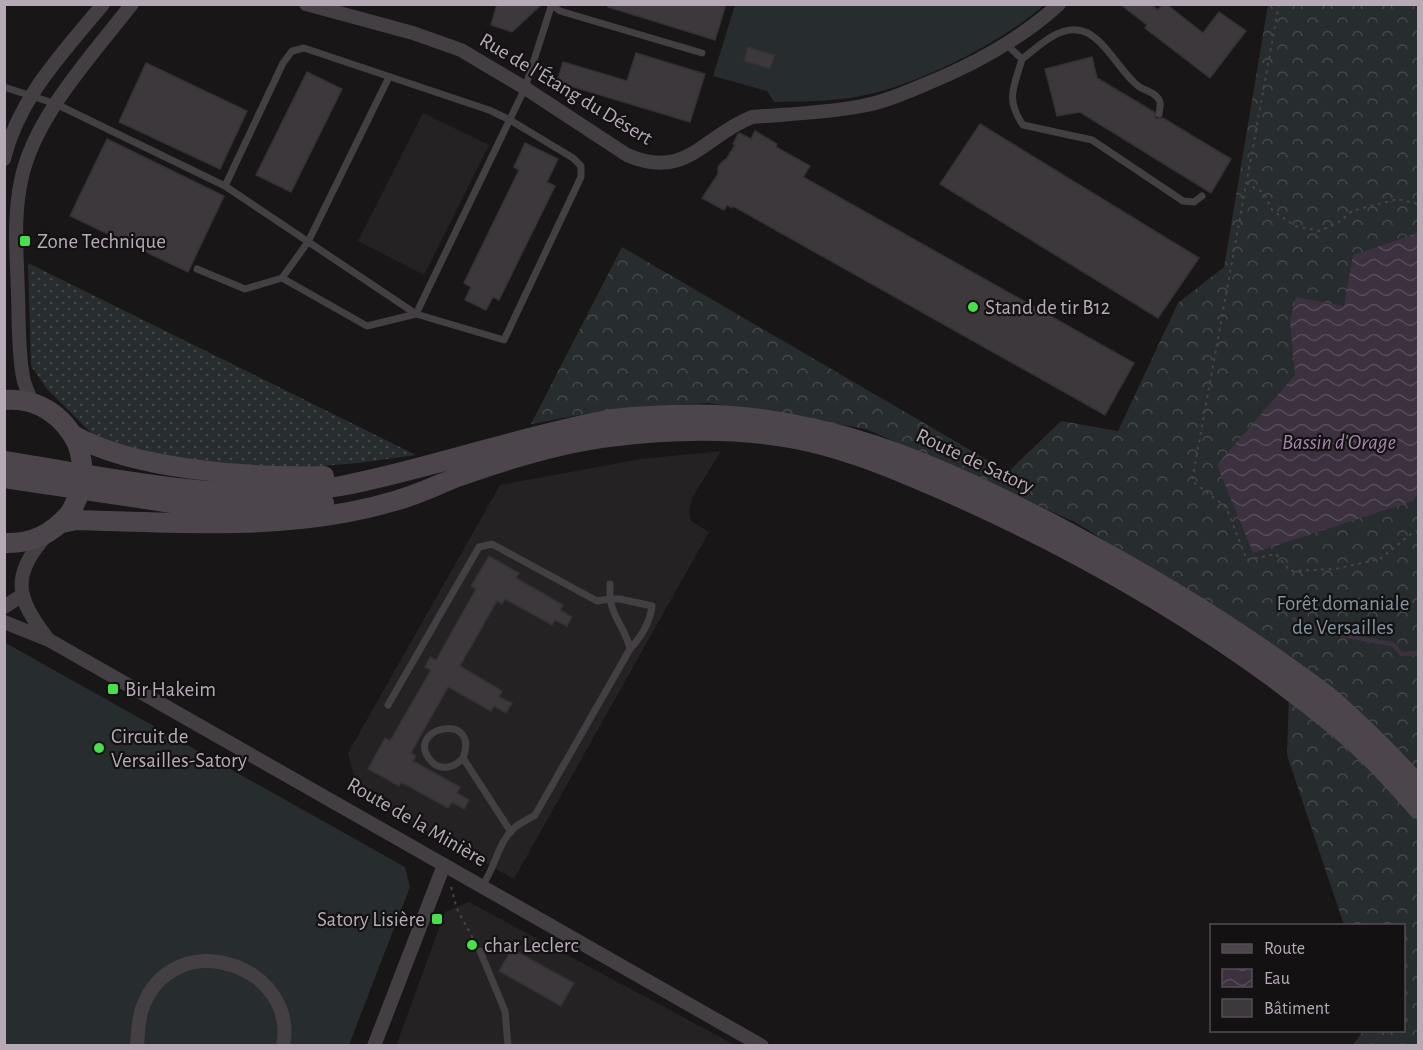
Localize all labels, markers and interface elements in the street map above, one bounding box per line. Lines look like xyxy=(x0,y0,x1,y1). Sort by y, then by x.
street label: Rue de l'Étang du Désert xyxy=(476,27,657,149)
place label: Zone Technique xyxy=(37,231,166,252)
marker: Zone Technique xyxy=(18,234,32,248)
place label: Stand de tir B12 xyxy=(985,297,1110,318)
marker: Stand de tir B12 xyxy=(966,300,980,314)
street label: Route de Satory xyxy=(913,425,1037,497)
water label: Bassin d'Orage xyxy=(1282,431,1396,453)
park label: Forêt domaniale de Versailles xyxy=(1277,593,1409,638)
place label: Bir Hakeim xyxy=(125,679,216,700)
marker: Bir Hakeim xyxy=(106,682,120,696)
place label: Circuit de Versailles-Satory xyxy=(111,726,247,771)
marker: Circuit de Versailles-Satory xyxy=(92,741,106,755)
street label: Route de la Minière xyxy=(344,774,490,870)
place label: Satory Lisière xyxy=(317,909,425,930)
marker: Satory Lisière xyxy=(430,912,444,926)
legend xyxy=(1210,924,1405,1032)
place label: char Leclerc xyxy=(484,935,579,956)
marker: char Leclerc xyxy=(465,938,479,952)
text: Route xyxy=(1264,940,1305,958)
text: Eau xyxy=(1264,970,1290,988)
text: Bâtiment xyxy=(1264,1000,1330,1018)

